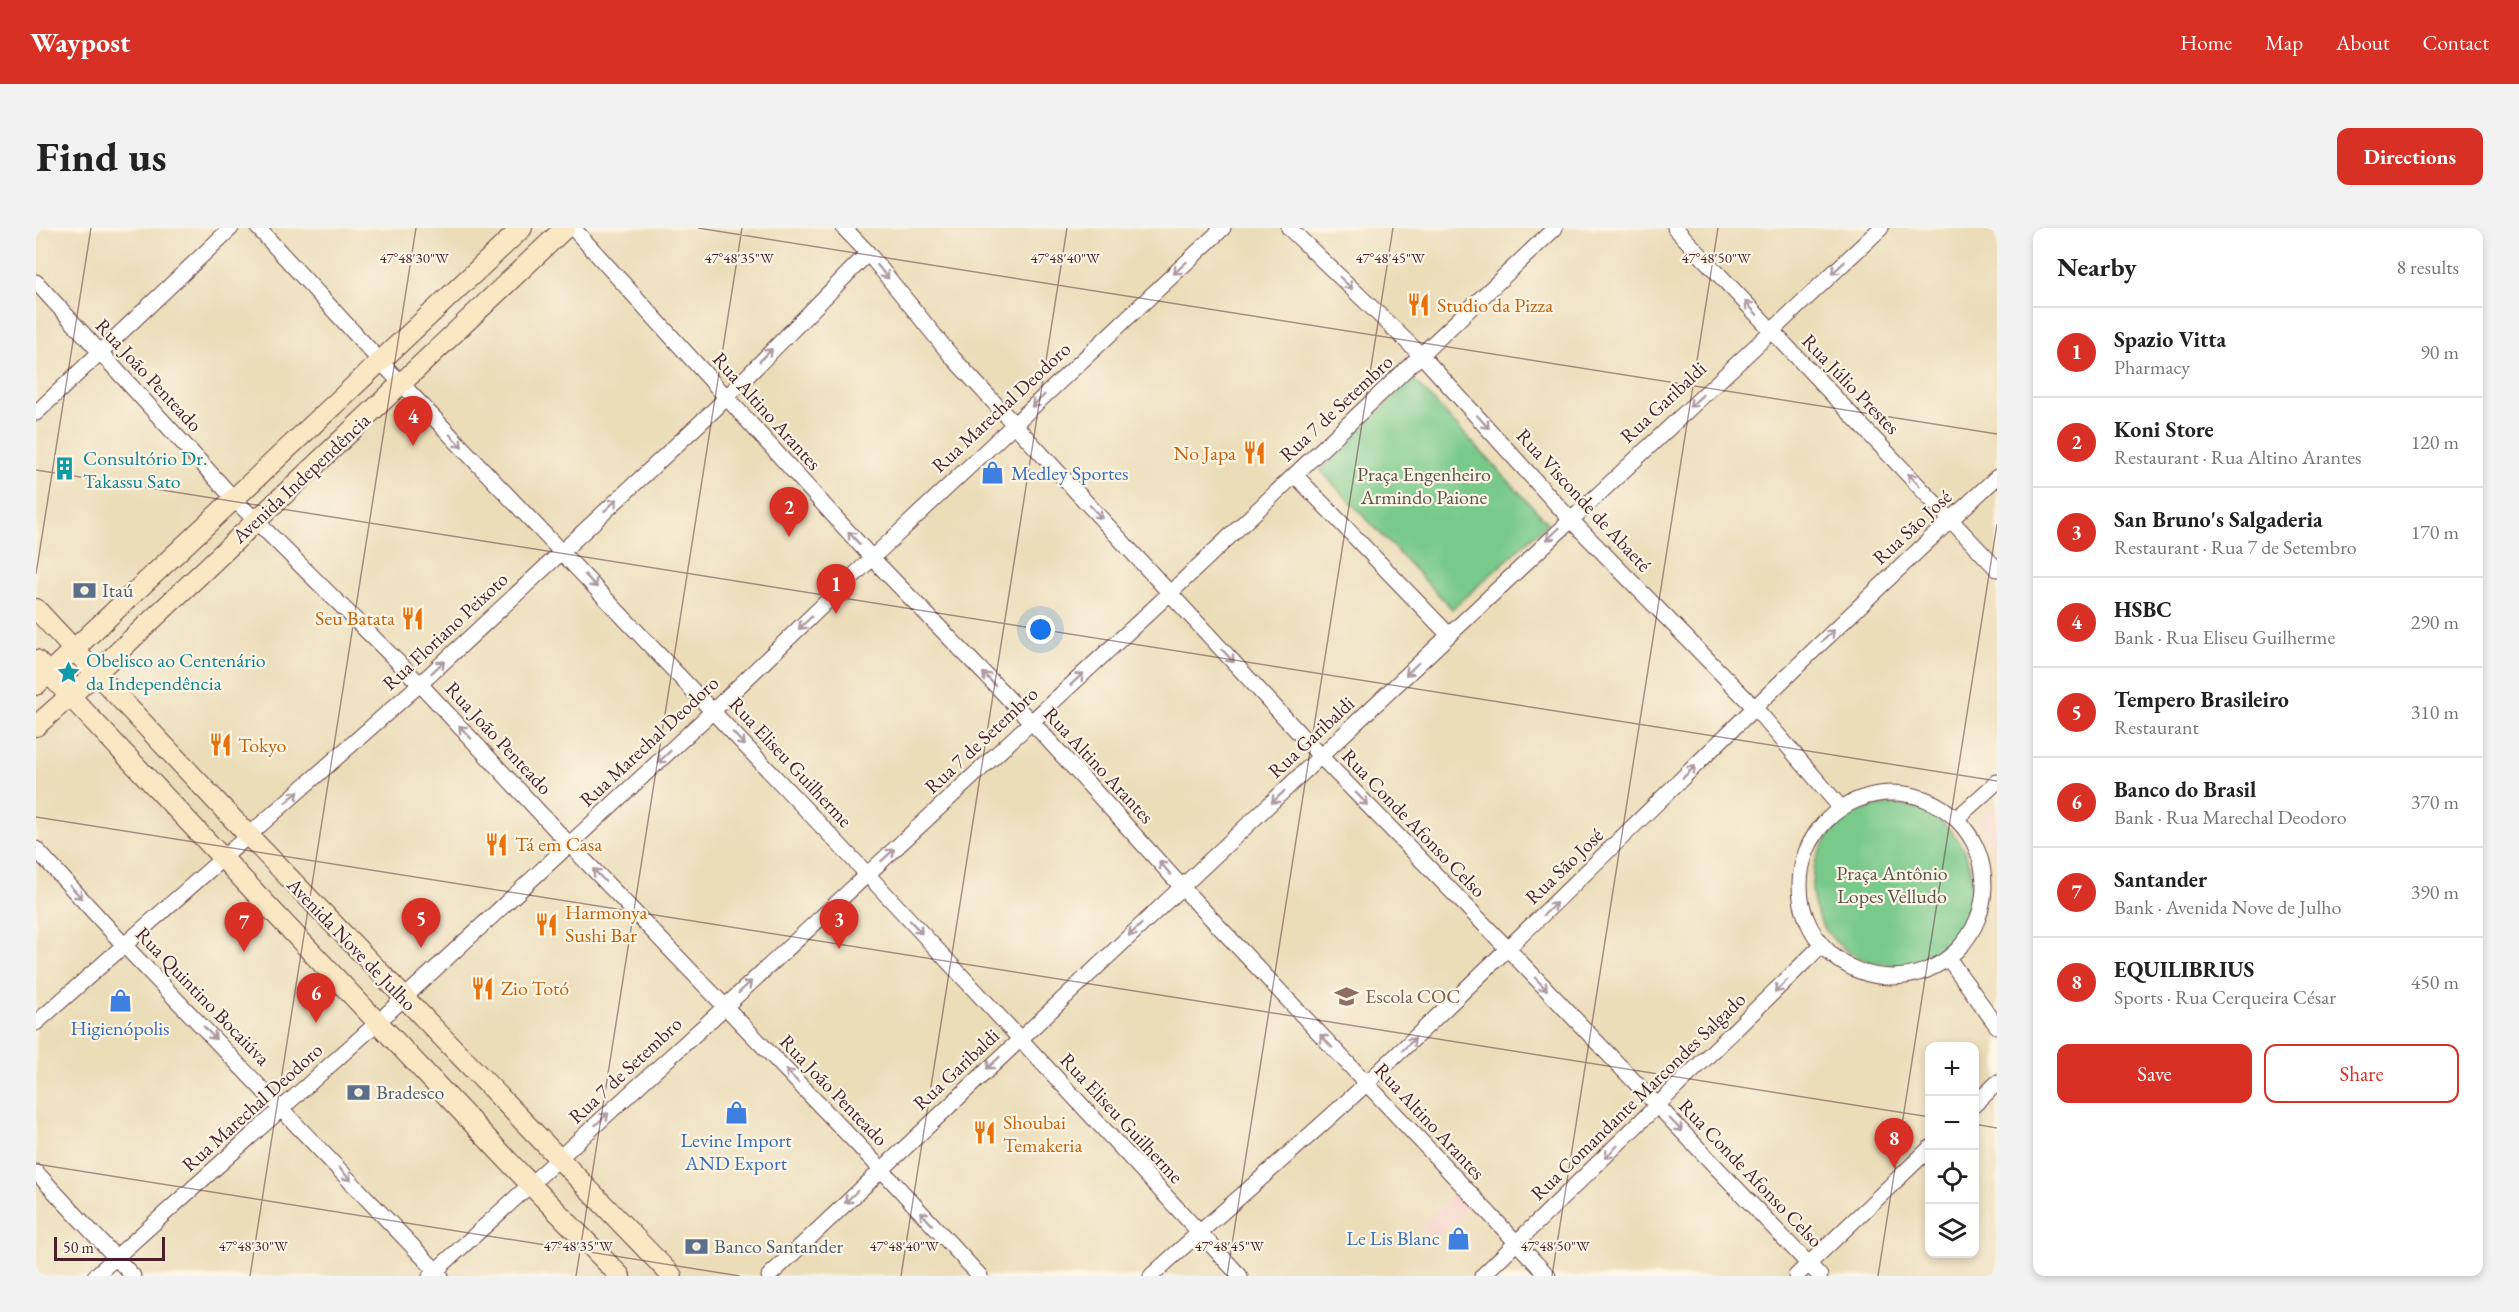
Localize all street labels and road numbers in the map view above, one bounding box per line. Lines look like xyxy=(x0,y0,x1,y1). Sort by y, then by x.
street label: Rua João Penteado xyxy=(90,313,208,437)
street label: Rua Júlio Prestes xyxy=(1796,328,1906,440)
street label: Rua Marechal Deodoro xyxy=(926,336,1076,478)
street label: Rua Altino Arantes xyxy=(707,346,827,476)
street label: Rua 7 de Setembro xyxy=(1274,349,1398,467)
street label: Rua Garibaldi xyxy=(1614,355,1712,449)
street label: Avenida Independência xyxy=(226,407,376,549)
street label: Rua Visconde de Abaeté xyxy=(1511,423,1657,577)
street label: Rua São José xyxy=(1867,484,1957,570)
street label: Rua Floriano Peixoto xyxy=(377,566,513,696)
street label: Rua Marechal Deodoro xyxy=(574,670,724,812)
street label: Rua João Penteado xyxy=(440,676,558,800)
street label: Rua 7 de Setembro xyxy=(919,681,1043,799)
street label: Rua Garibaldi xyxy=(1262,690,1360,784)
street label: Rua Eliseu Guilherme xyxy=(724,691,858,833)
street label: Rua Altino Arantes xyxy=(1038,701,1160,829)
street label: Rua Conde Afonso Celso xyxy=(1336,743,1492,903)
street label: Rua São José xyxy=(1519,822,1609,910)
street label: Avenida Nove de Julho xyxy=(281,871,422,1016)
street label: Rua Quintino Bocaiúva xyxy=(130,921,276,1071)
street label: Rua Comandante Marcondes Salgado xyxy=(1525,986,1751,1206)
street label: Rua 7 de Setembro xyxy=(563,1011,687,1129)
street label: Rua Garibaldi xyxy=(907,1022,1005,1116)
street label: Rua João Penteado xyxy=(774,1029,894,1151)
street label: Rua Marechal Deodoro xyxy=(176,1037,328,1177)
street label: Rua Eliseu Guilherme xyxy=(1055,1047,1189,1189)
street label: Rua Altino Arantes xyxy=(1369,1057,1491,1185)
street label: Rua Conde Afonso Celso xyxy=(1673,1093,1829,1253)

